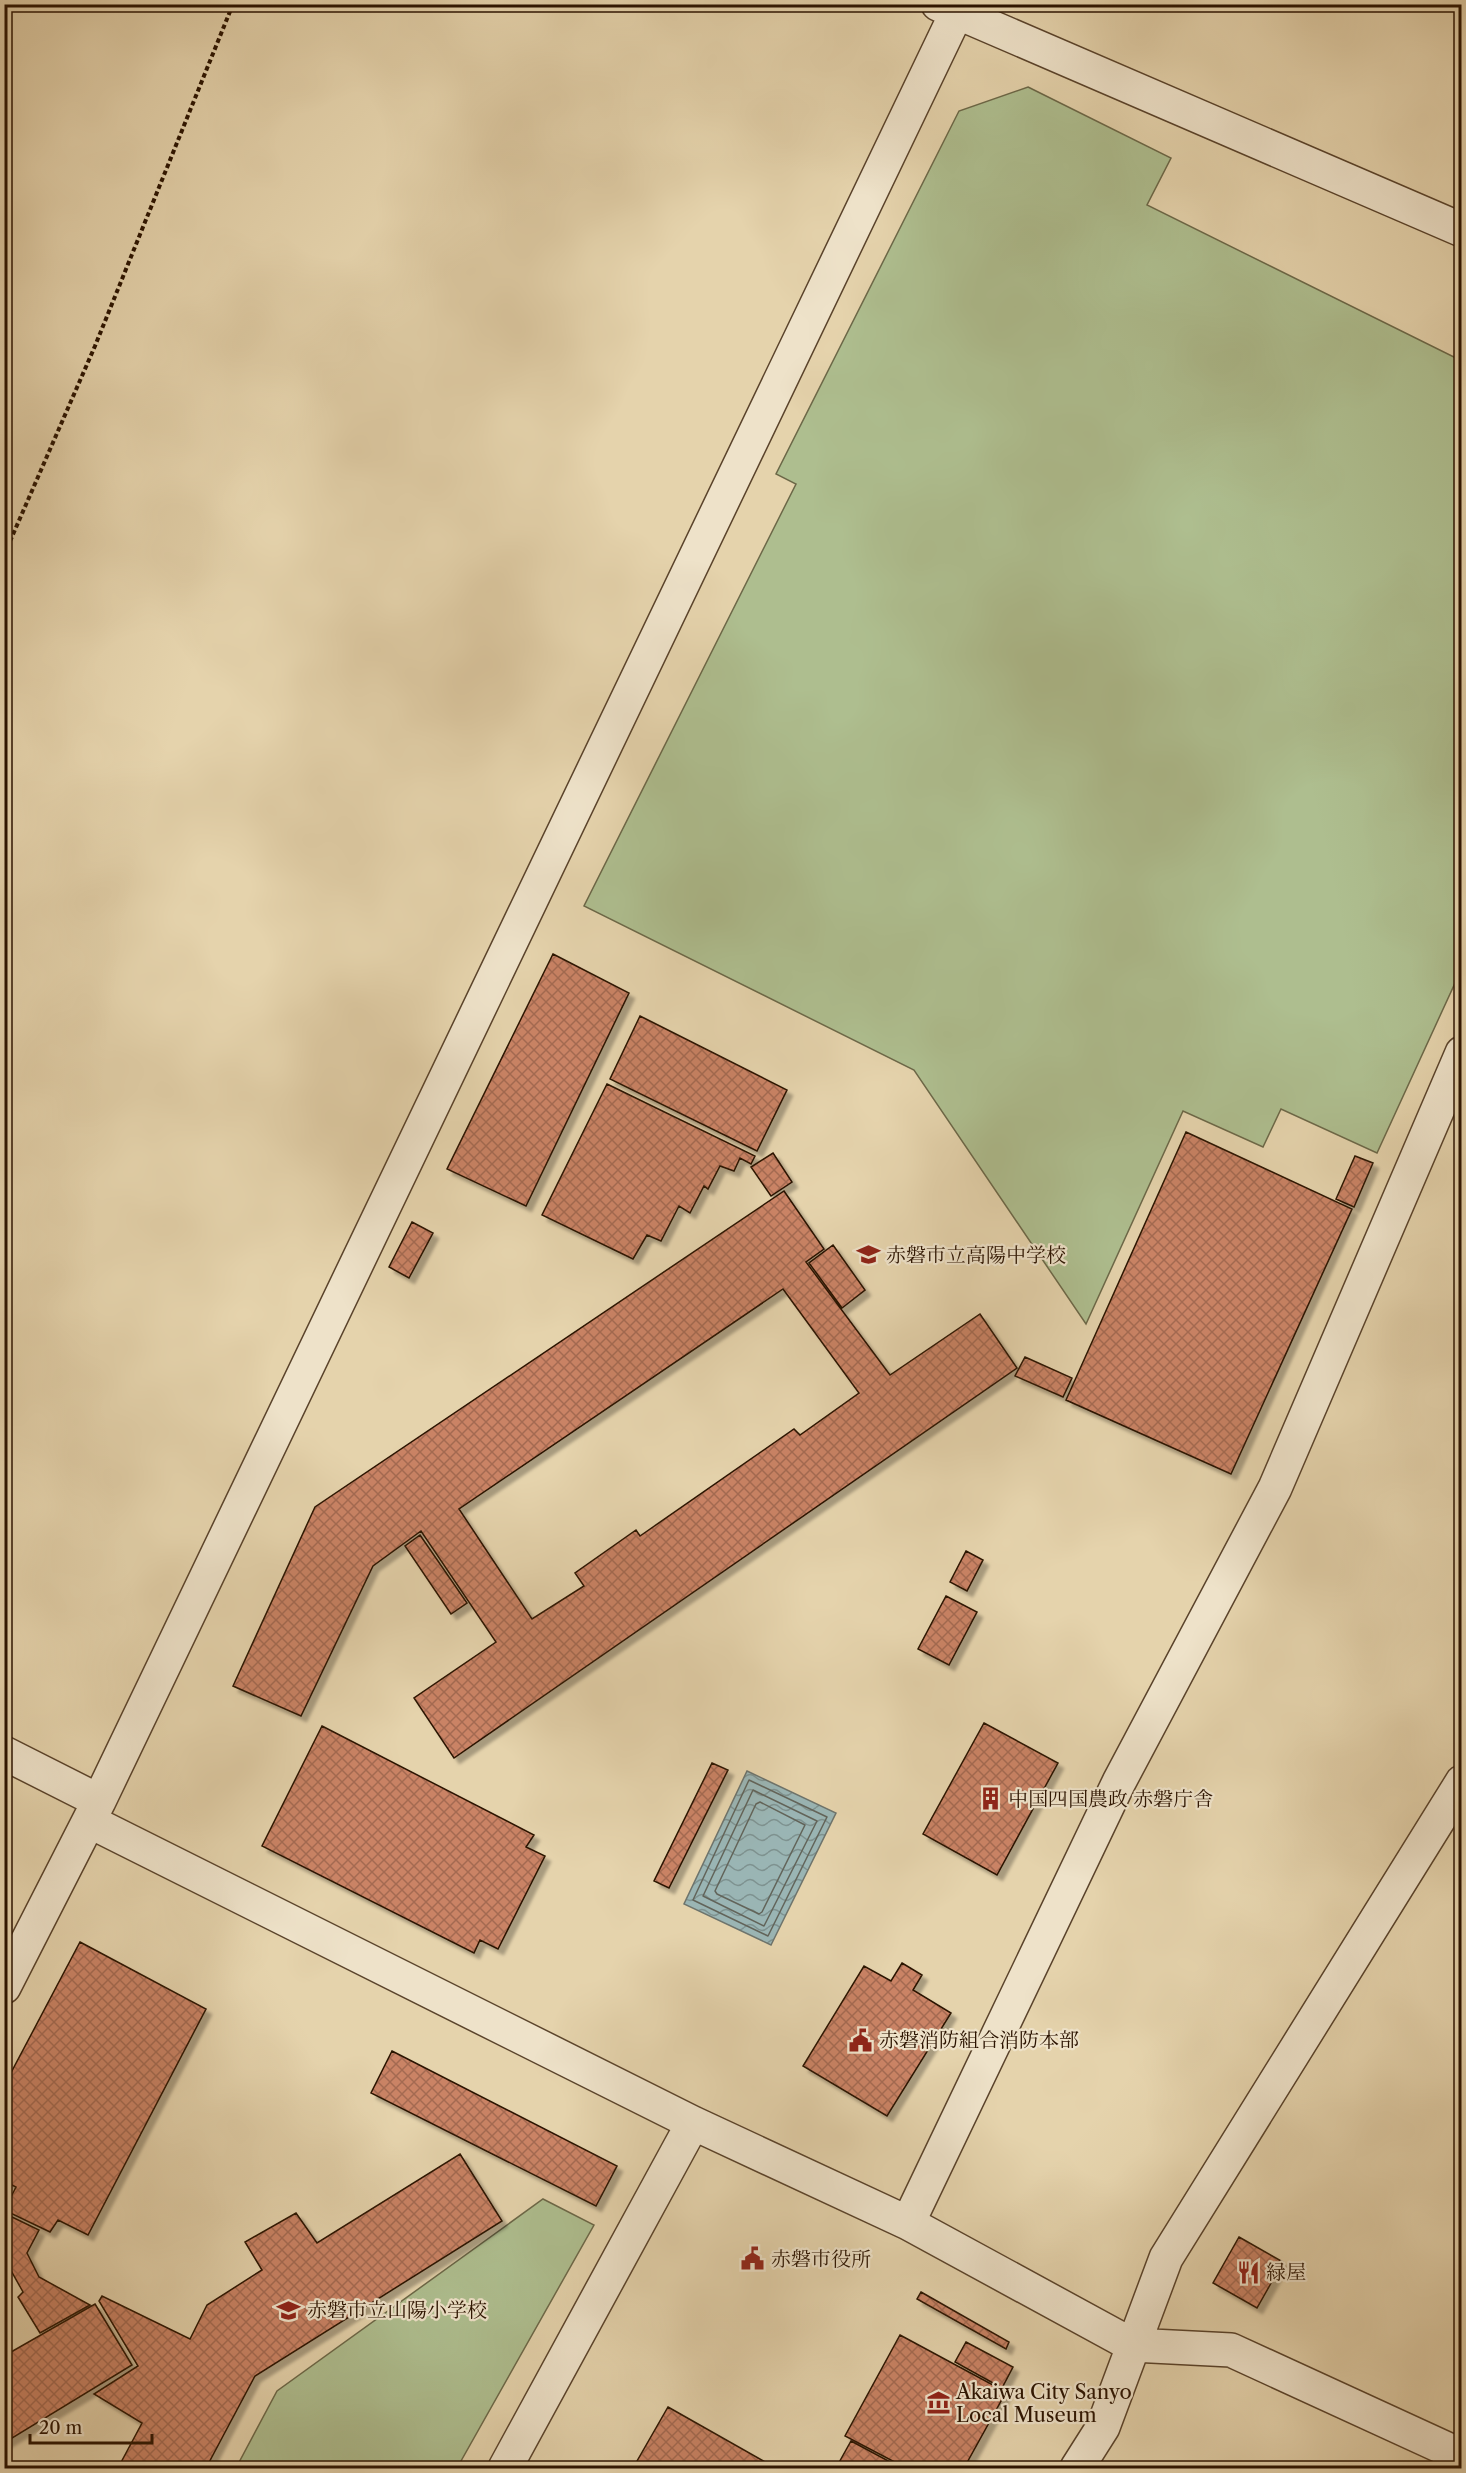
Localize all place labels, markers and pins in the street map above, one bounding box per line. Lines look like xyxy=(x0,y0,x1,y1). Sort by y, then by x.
school or university icon: 赤磐市立高陽中学校 xyxy=(855,1242,881,1268)
place label: 赤磐市立高陽中学校 xyxy=(886,1243,1066,1267)
building icon: 中国四国農政 赤磐庁舎 xyxy=(977,1786,1003,1812)
place label: 中国四国農政 赤磐庁舎 xyxy=(1008,1787,1213,1811)
public building icon: 赤磐消防組合消防本部 xyxy=(848,2027,874,2053)
place label: 赤磐消防組合消防本部 xyxy=(879,2028,1079,2052)
public building icon: 赤磐市役所 xyxy=(740,2246,766,2272)
place label: 赤磐市役所 xyxy=(771,2247,871,2271)
restaurant icon: 緑屋 xyxy=(1235,2259,1261,2285)
place label: 緑屋 xyxy=(1266,2260,1306,2284)
school or university icon: 赤磐市立山陽小学校 xyxy=(276,2297,302,2323)
place label: 赤磐市立山陽小学校 xyxy=(307,2298,487,2322)
place label: Akaiwa City Sanyo Local Museum xyxy=(955,2380,1132,2427)
museum icon: Akaiwa City Sanyo Local Museum xyxy=(925,2390,951,2416)

